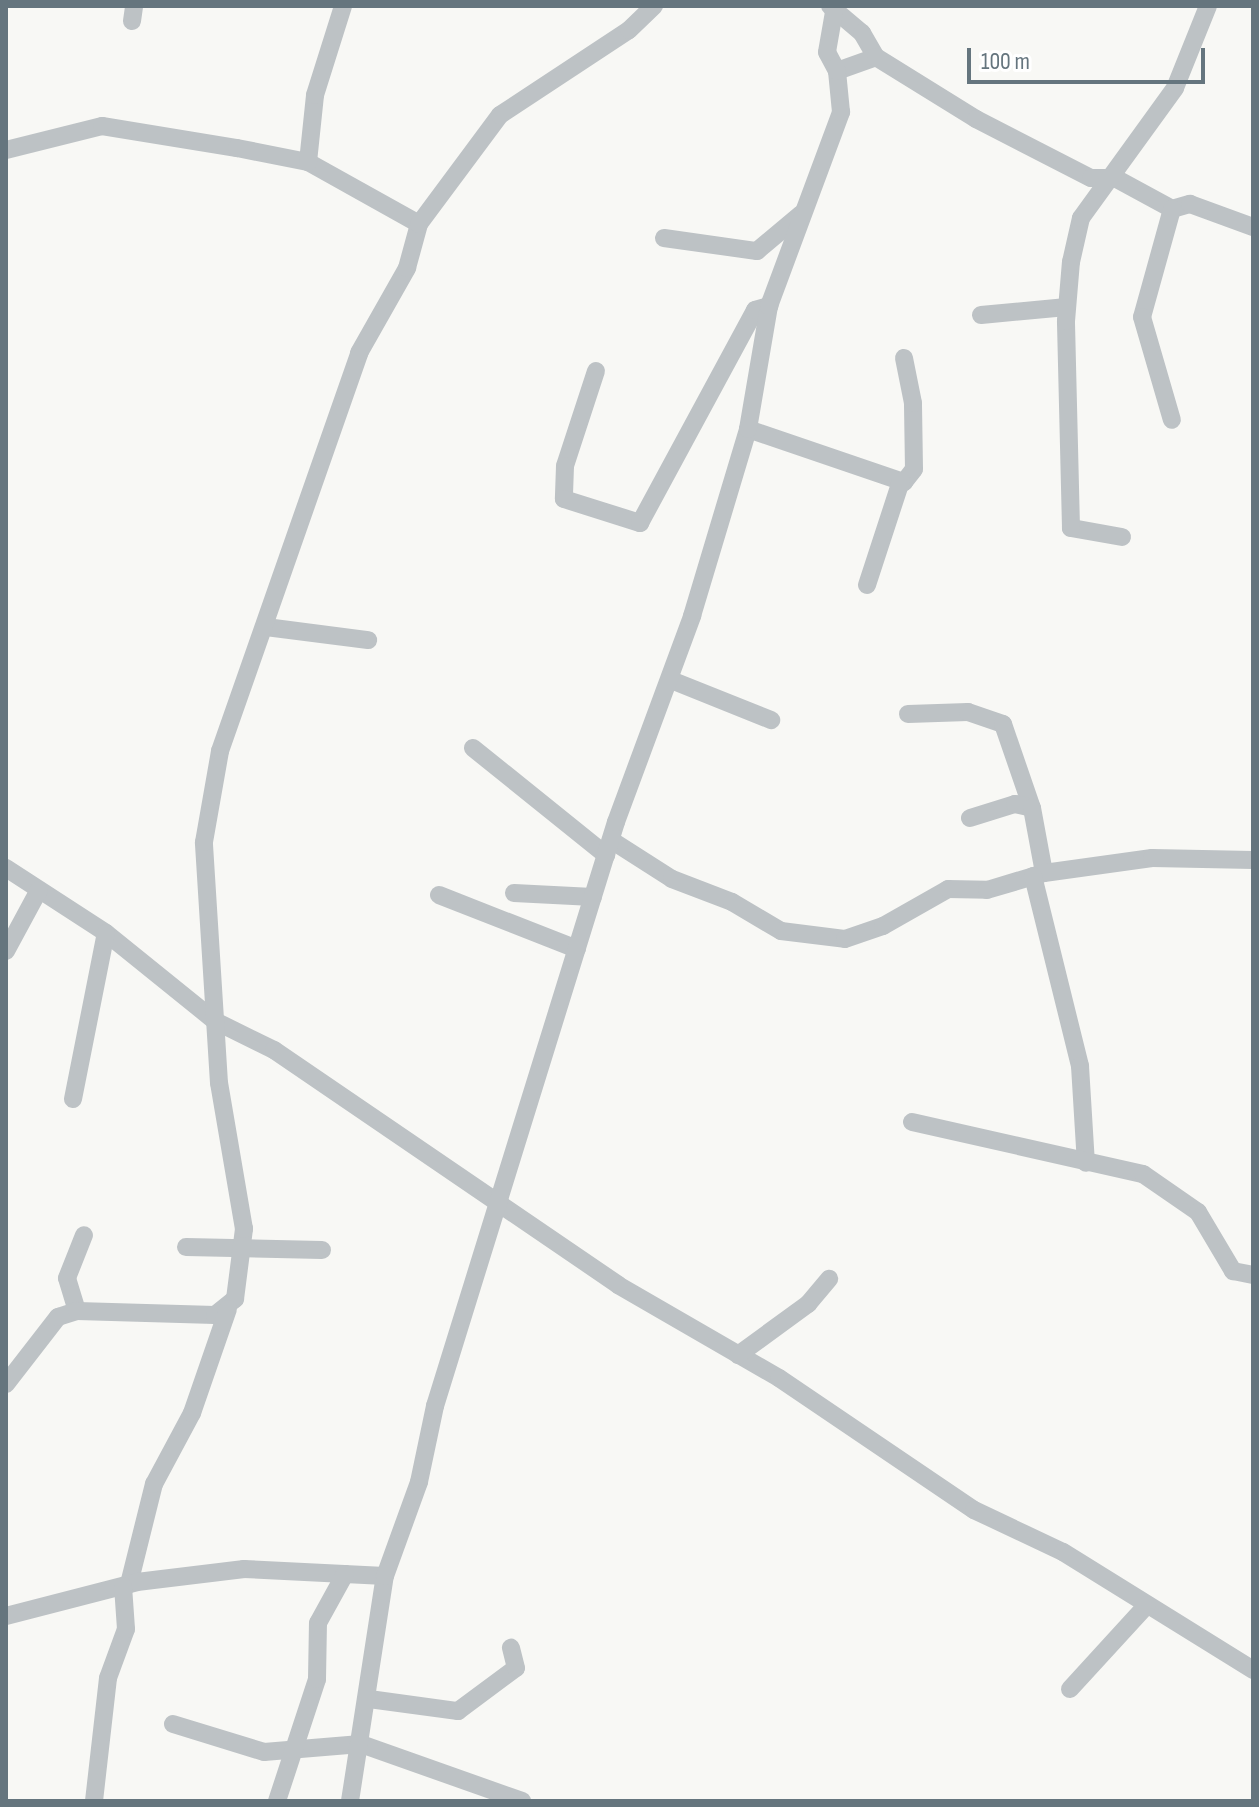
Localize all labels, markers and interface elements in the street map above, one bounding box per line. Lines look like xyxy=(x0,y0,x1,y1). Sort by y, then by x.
scale bar xyxy=(971,32,1209,82)
text: 100 m xyxy=(981,47,1030,76)

